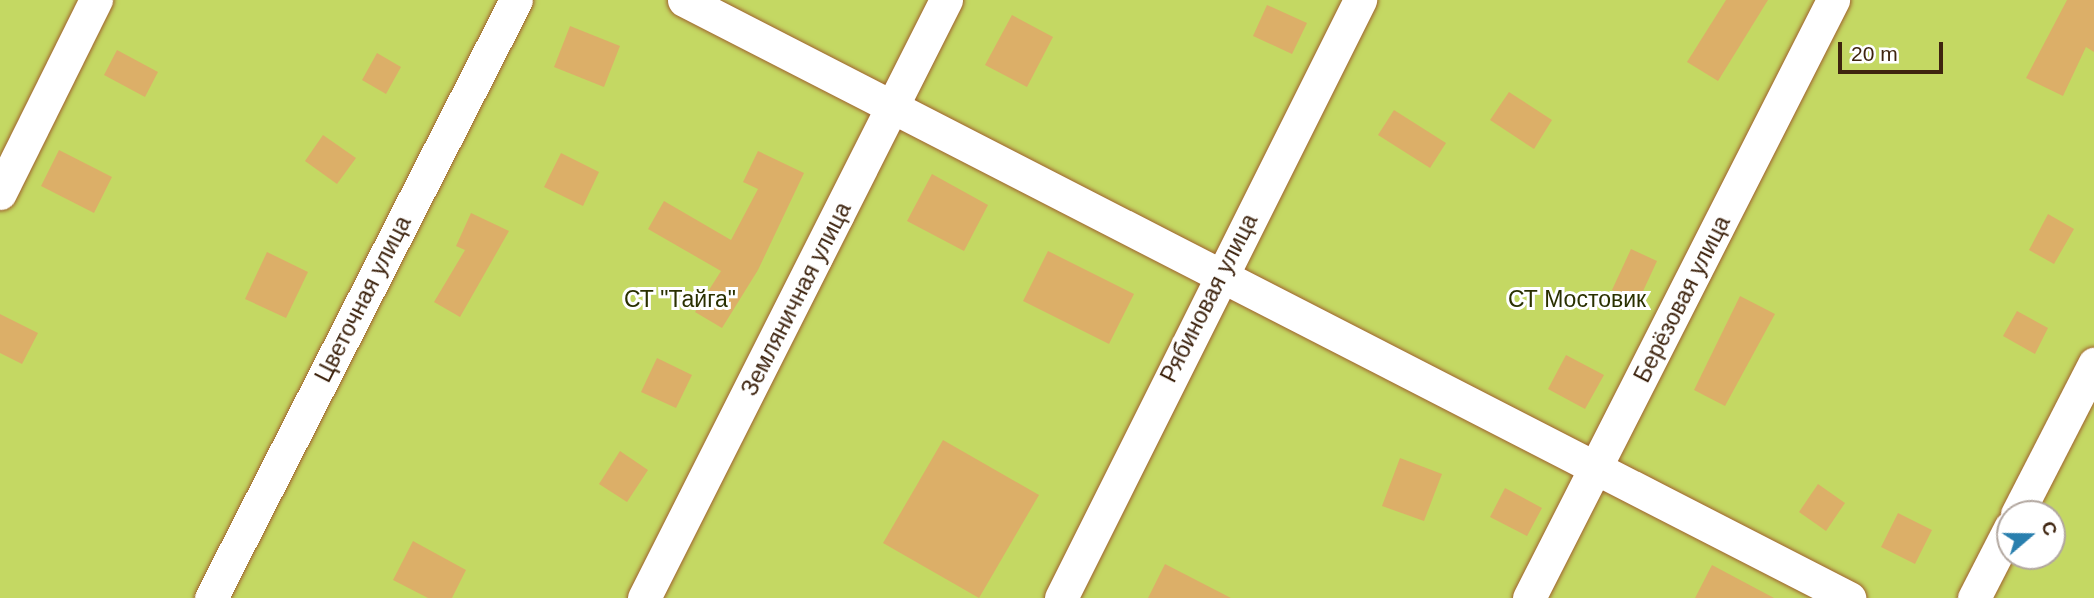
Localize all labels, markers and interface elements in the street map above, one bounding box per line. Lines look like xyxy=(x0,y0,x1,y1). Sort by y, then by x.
scale bar xyxy=(1842,28,1947,72)
text: 20 m xyxy=(1851,42,1898,65)
street label: Земляничная улица xyxy=(735,198,857,400)
street label: Рябиновая улица xyxy=(1155,209,1263,387)
street label: Цветочная улица xyxy=(309,211,417,387)
street label: Берёзовая улица xyxy=(1628,211,1736,387)
park label: СТ "Тайга" xyxy=(624,285,736,313)
park label: СТ Мостовик xyxy=(1508,285,1646,313)
north arrow xyxy=(1996,500,2066,570)
text: С xyxy=(2037,518,2062,538)

